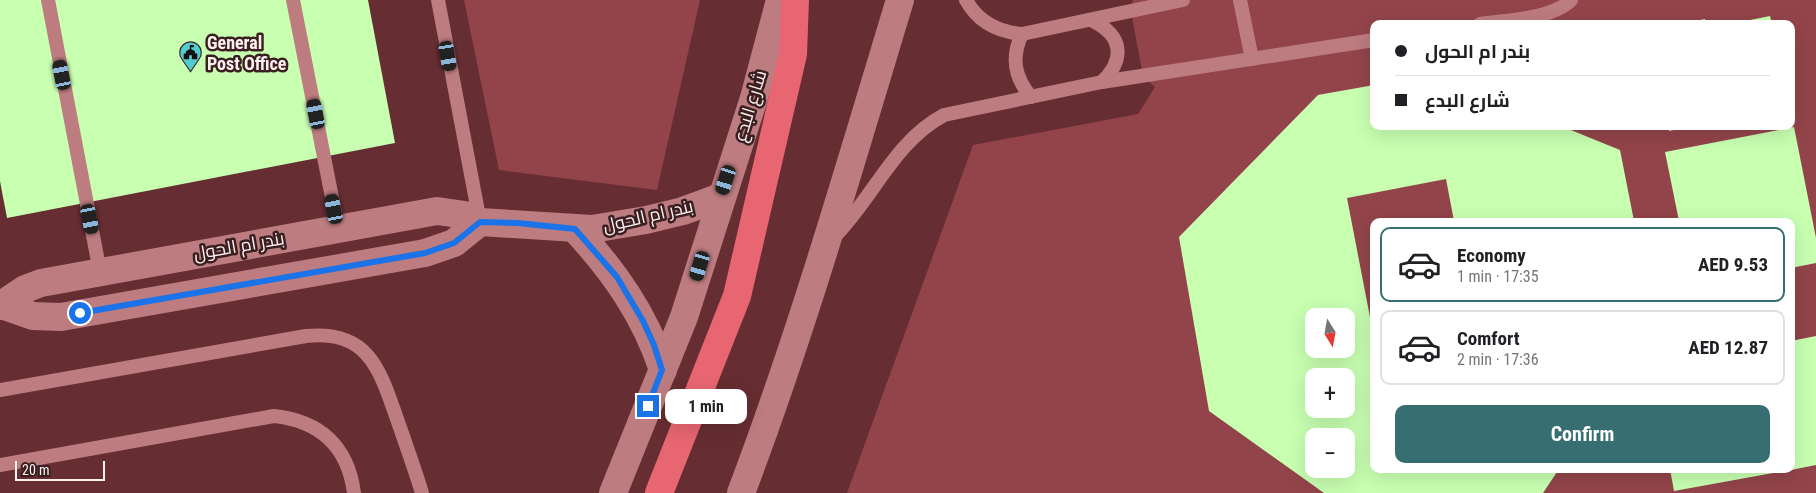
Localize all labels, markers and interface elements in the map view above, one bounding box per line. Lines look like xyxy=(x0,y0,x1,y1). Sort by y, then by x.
place label: General Post Office xyxy=(207,32,287,74)
car xyxy=(438,40,457,72)
text: بندر ام الحول xyxy=(1425,40,1530,63)
public building icon: General Post Office xyxy=(179,41,203,72)
car xyxy=(51,59,72,91)
street label: شارع البدع xyxy=(729,68,772,145)
text: شارع البدع xyxy=(1425,89,1510,112)
car xyxy=(305,98,326,130)
car xyxy=(714,163,737,197)
car xyxy=(323,193,344,225)
street label: بندر ام الحول xyxy=(601,195,695,238)
car xyxy=(79,203,100,235)
street label: بندر ام الحول xyxy=(192,227,286,266)
icon: car xyxy=(1397,242,1442,287)
text: Economy xyxy=(1457,244,1526,267)
car xyxy=(688,249,711,283)
text: AED 9.53 xyxy=(1698,253,1768,276)
text: 1 min · 17:35 xyxy=(1457,267,1539,286)
route start xyxy=(69,302,91,324)
north arrow xyxy=(1305,308,1355,358)
map controls xyxy=(1305,308,1355,478)
icon: car xyxy=(1397,325,1442,370)
text: Comfort xyxy=(1457,327,1520,350)
text: AED 12.87 xyxy=(1688,336,1768,359)
text: 2 min · 17:36 xyxy=(1457,350,1539,369)
button: + xyxy=(1305,368,1355,418)
callout: 1 min xyxy=(666,388,748,424)
route end xyxy=(637,395,659,417)
text: 1 min xyxy=(688,397,724,416)
button: Confirm xyxy=(1395,405,1770,463)
button: − xyxy=(1305,428,1355,478)
scale bar xyxy=(15,458,105,481)
text: 20 m xyxy=(22,462,50,478)

